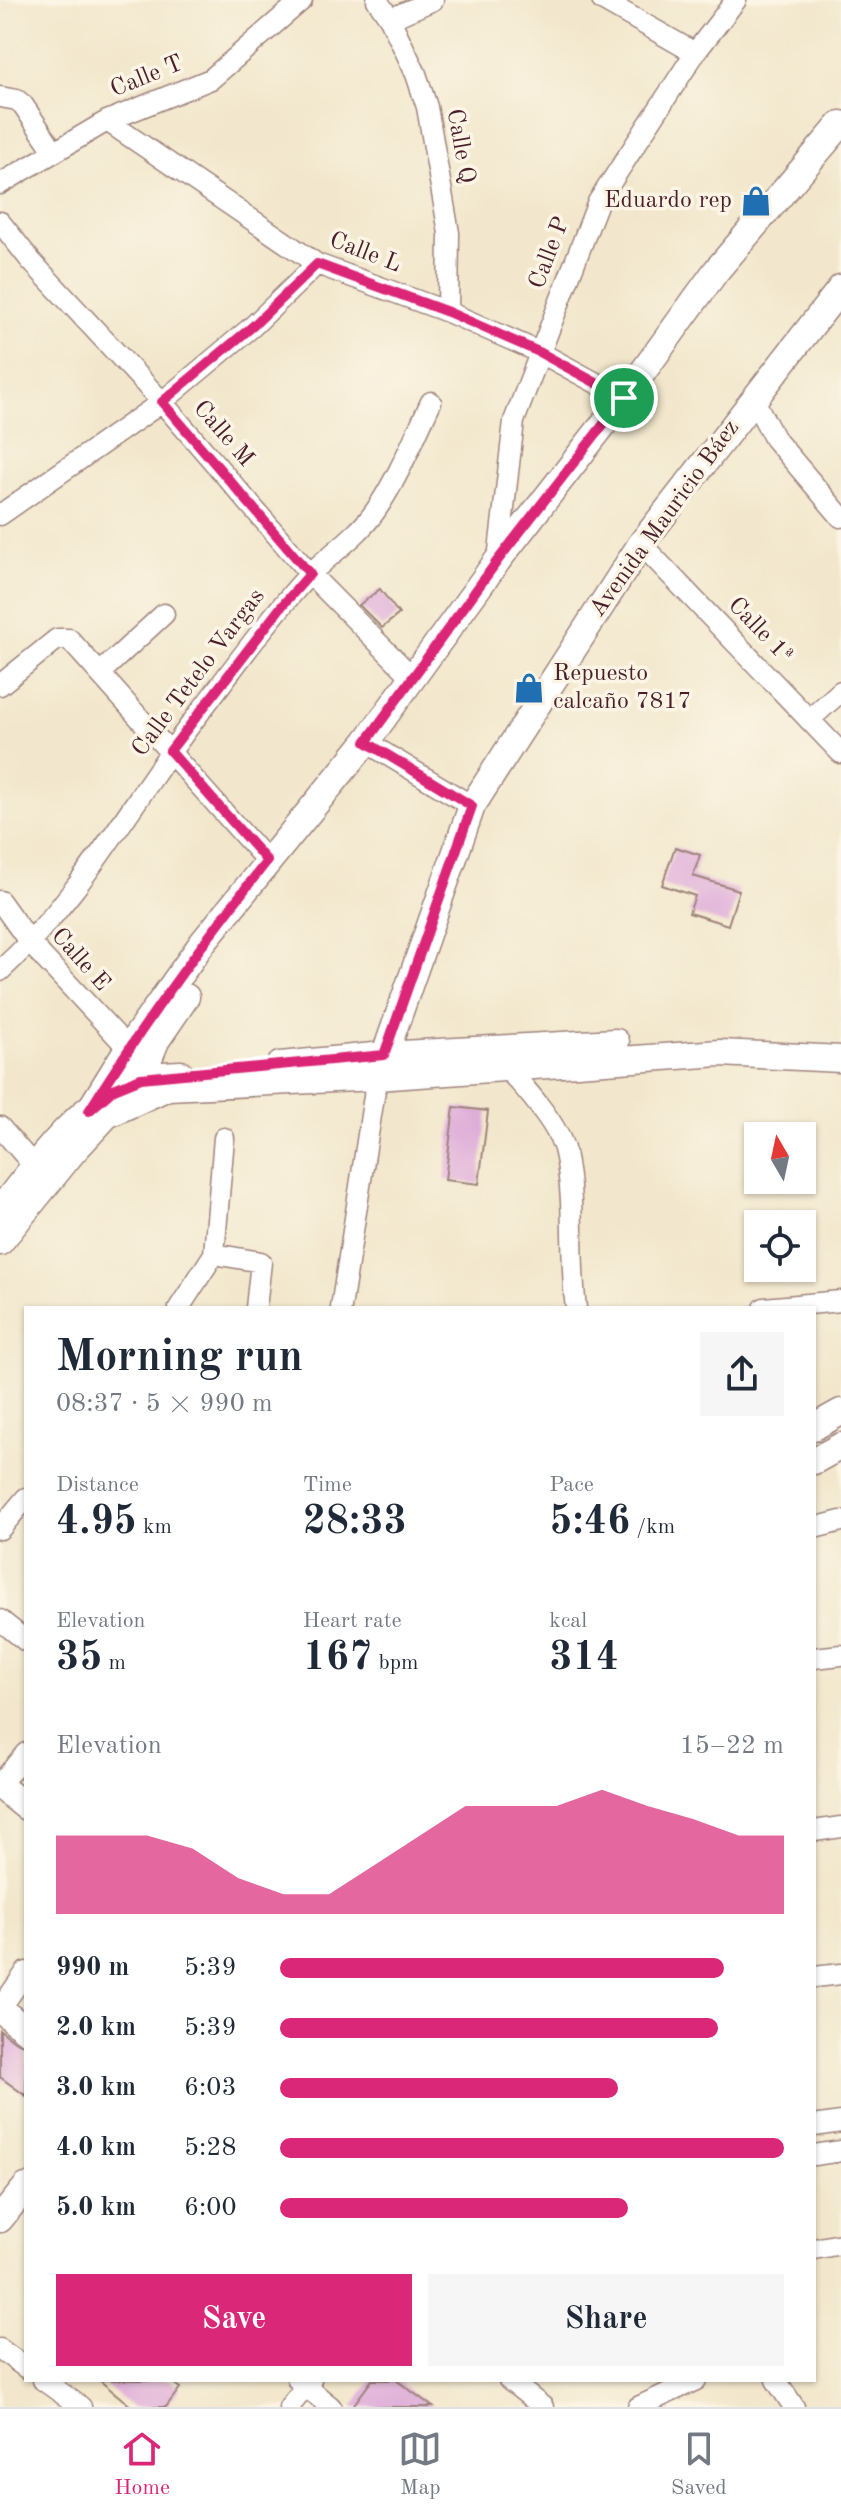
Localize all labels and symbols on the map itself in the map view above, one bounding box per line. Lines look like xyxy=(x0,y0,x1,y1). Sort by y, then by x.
street label: Calle T xyxy=(107,52,187,102)
street label: Calle Q xyxy=(442,107,478,185)
shop icon: Eduardo rep xyxy=(739,184,773,218)
place label: Eduardo rep xyxy=(604,189,732,213)
street label: Calle P xyxy=(525,214,575,292)
street label: Calle L xyxy=(326,228,404,278)
pin xyxy=(590,364,658,432)
street label: Calle M xyxy=(188,396,258,472)
street label: Avenida Mauricio Báez xyxy=(586,416,744,622)
street label: Calle Tetelo Vargas xyxy=(128,585,270,761)
street label: Calle 1ª xyxy=(723,593,797,669)
place label: Repuesto calcaño 7817 xyxy=(553,662,691,714)
shop icon: Repuesto calcaño 7817 xyxy=(512,671,546,705)
street label: Calle E xyxy=(46,924,114,996)
north arrow xyxy=(744,1122,816,1194)

